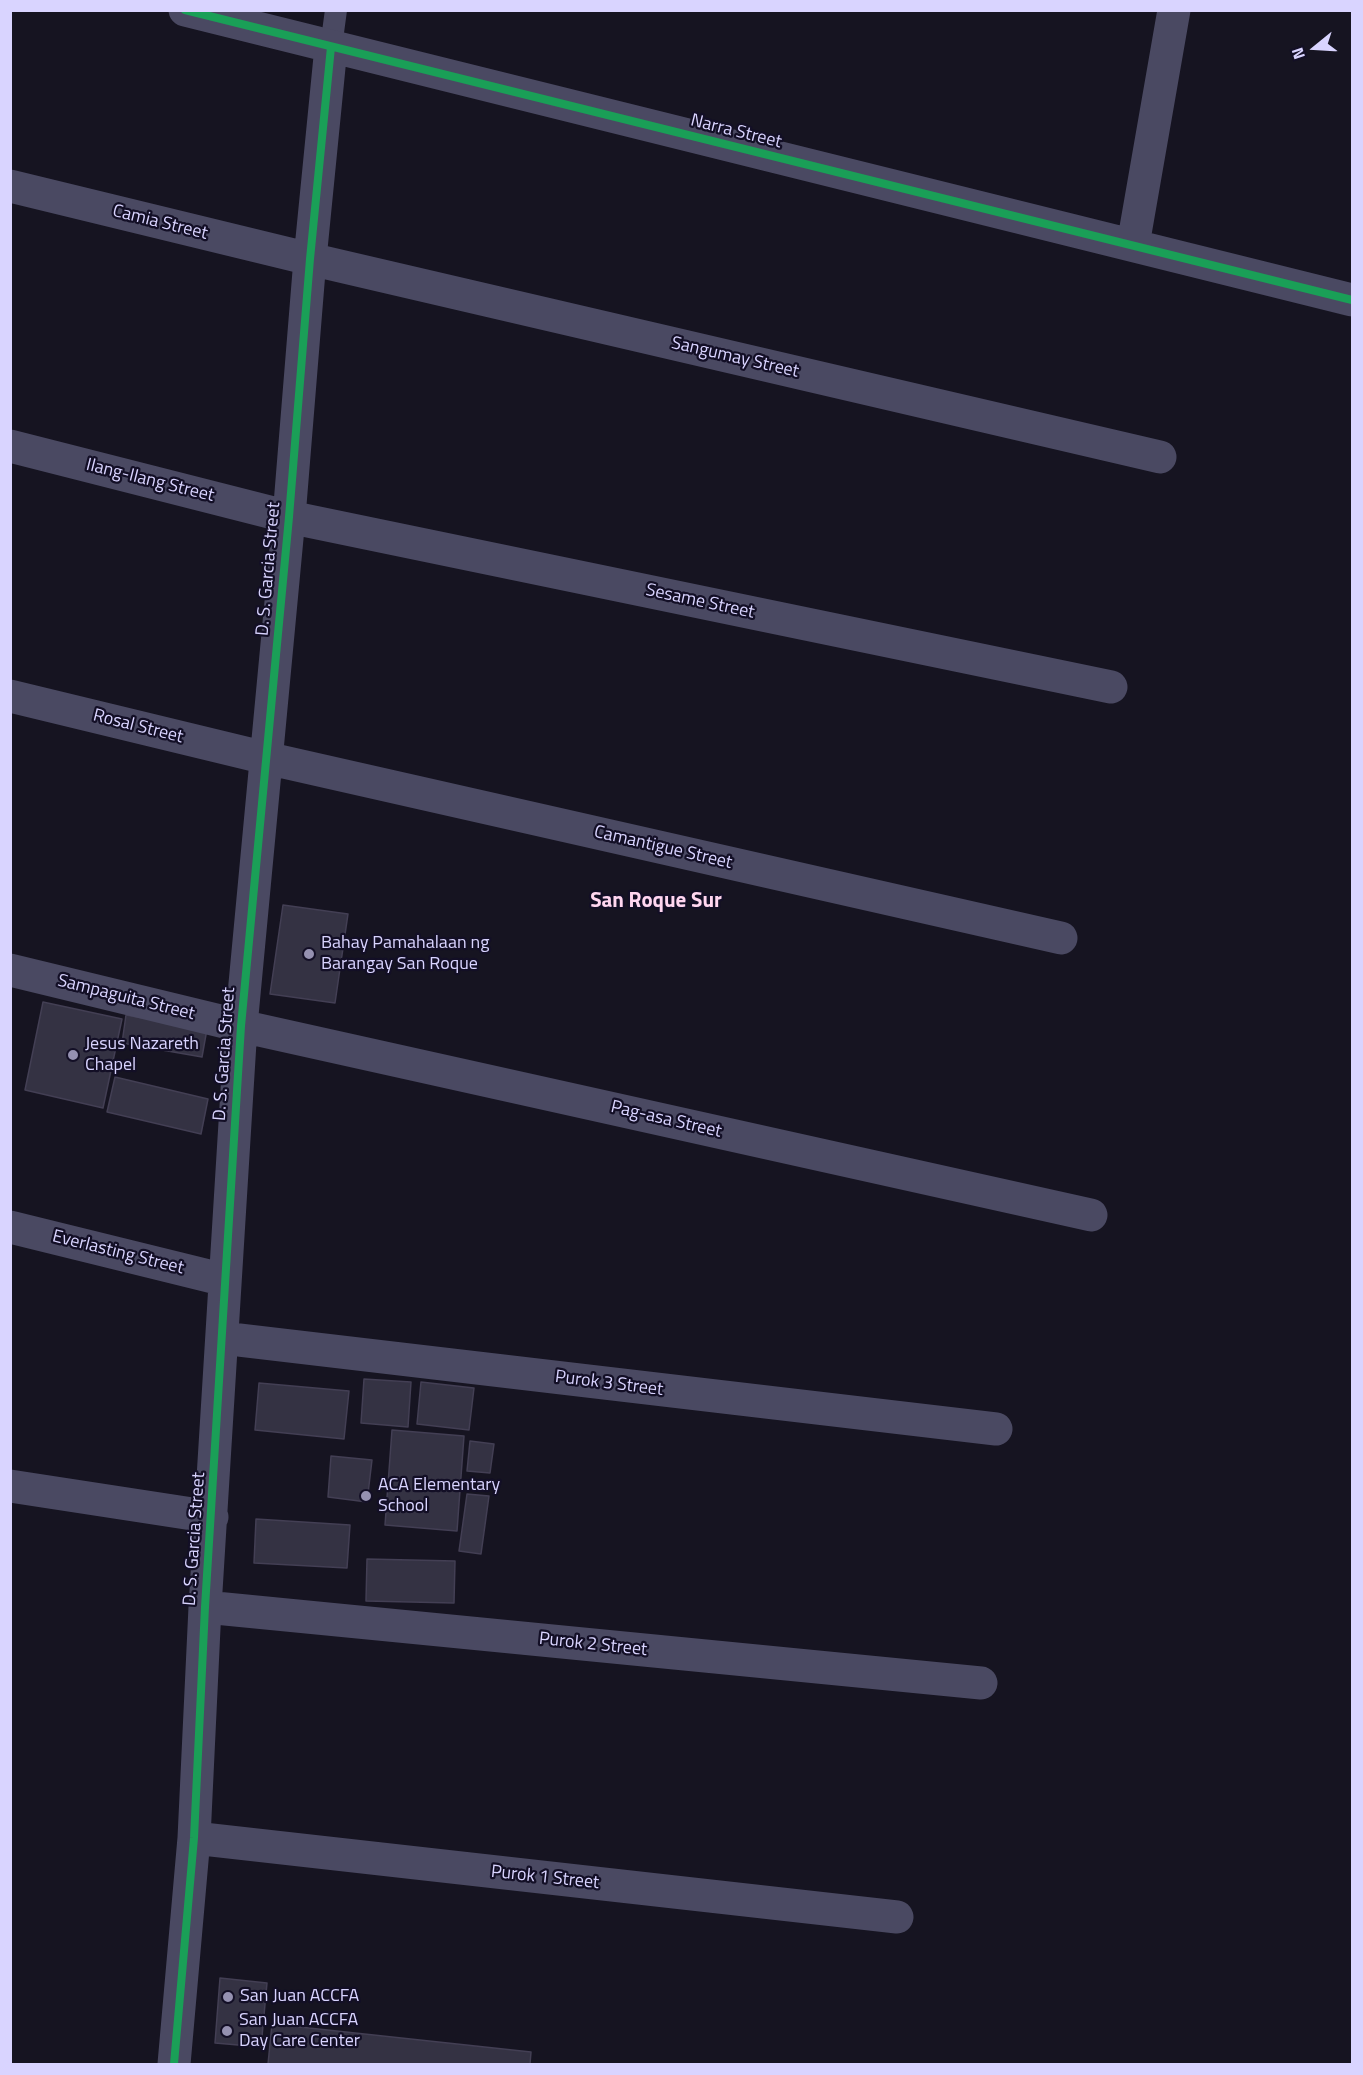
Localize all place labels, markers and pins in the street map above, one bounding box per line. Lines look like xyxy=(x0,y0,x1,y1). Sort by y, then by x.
place label: Bahay Pamahalaan ng Barangay San Roque xyxy=(321,933,489,976)
marker: Bahay Pamahalaan ng Barangay San Roque xyxy=(302,947,316,961)
place label: Jesus Nazareth Chapel xyxy=(85,1034,199,1076)
marker: Jesus Nazareth Chapel xyxy=(66,1048,80,1062)
place label: ACA Elementary School xyxy=(378,1475,500,1518)
marker: ACA Elementary School xyxy=(359,1489,373,1503)
place label: San Juan ACCFA xyxy=(240,1986,359,2008)
marker: San Juan ACCFA xyxy=(221,1990,235,2004)
place label: San Juan ACCFA Day Care Center xyxy=(239,2010,360,2052)
marker: San Juan ACCFA Day Care Center xyxy=(220,2024,234,2038)

